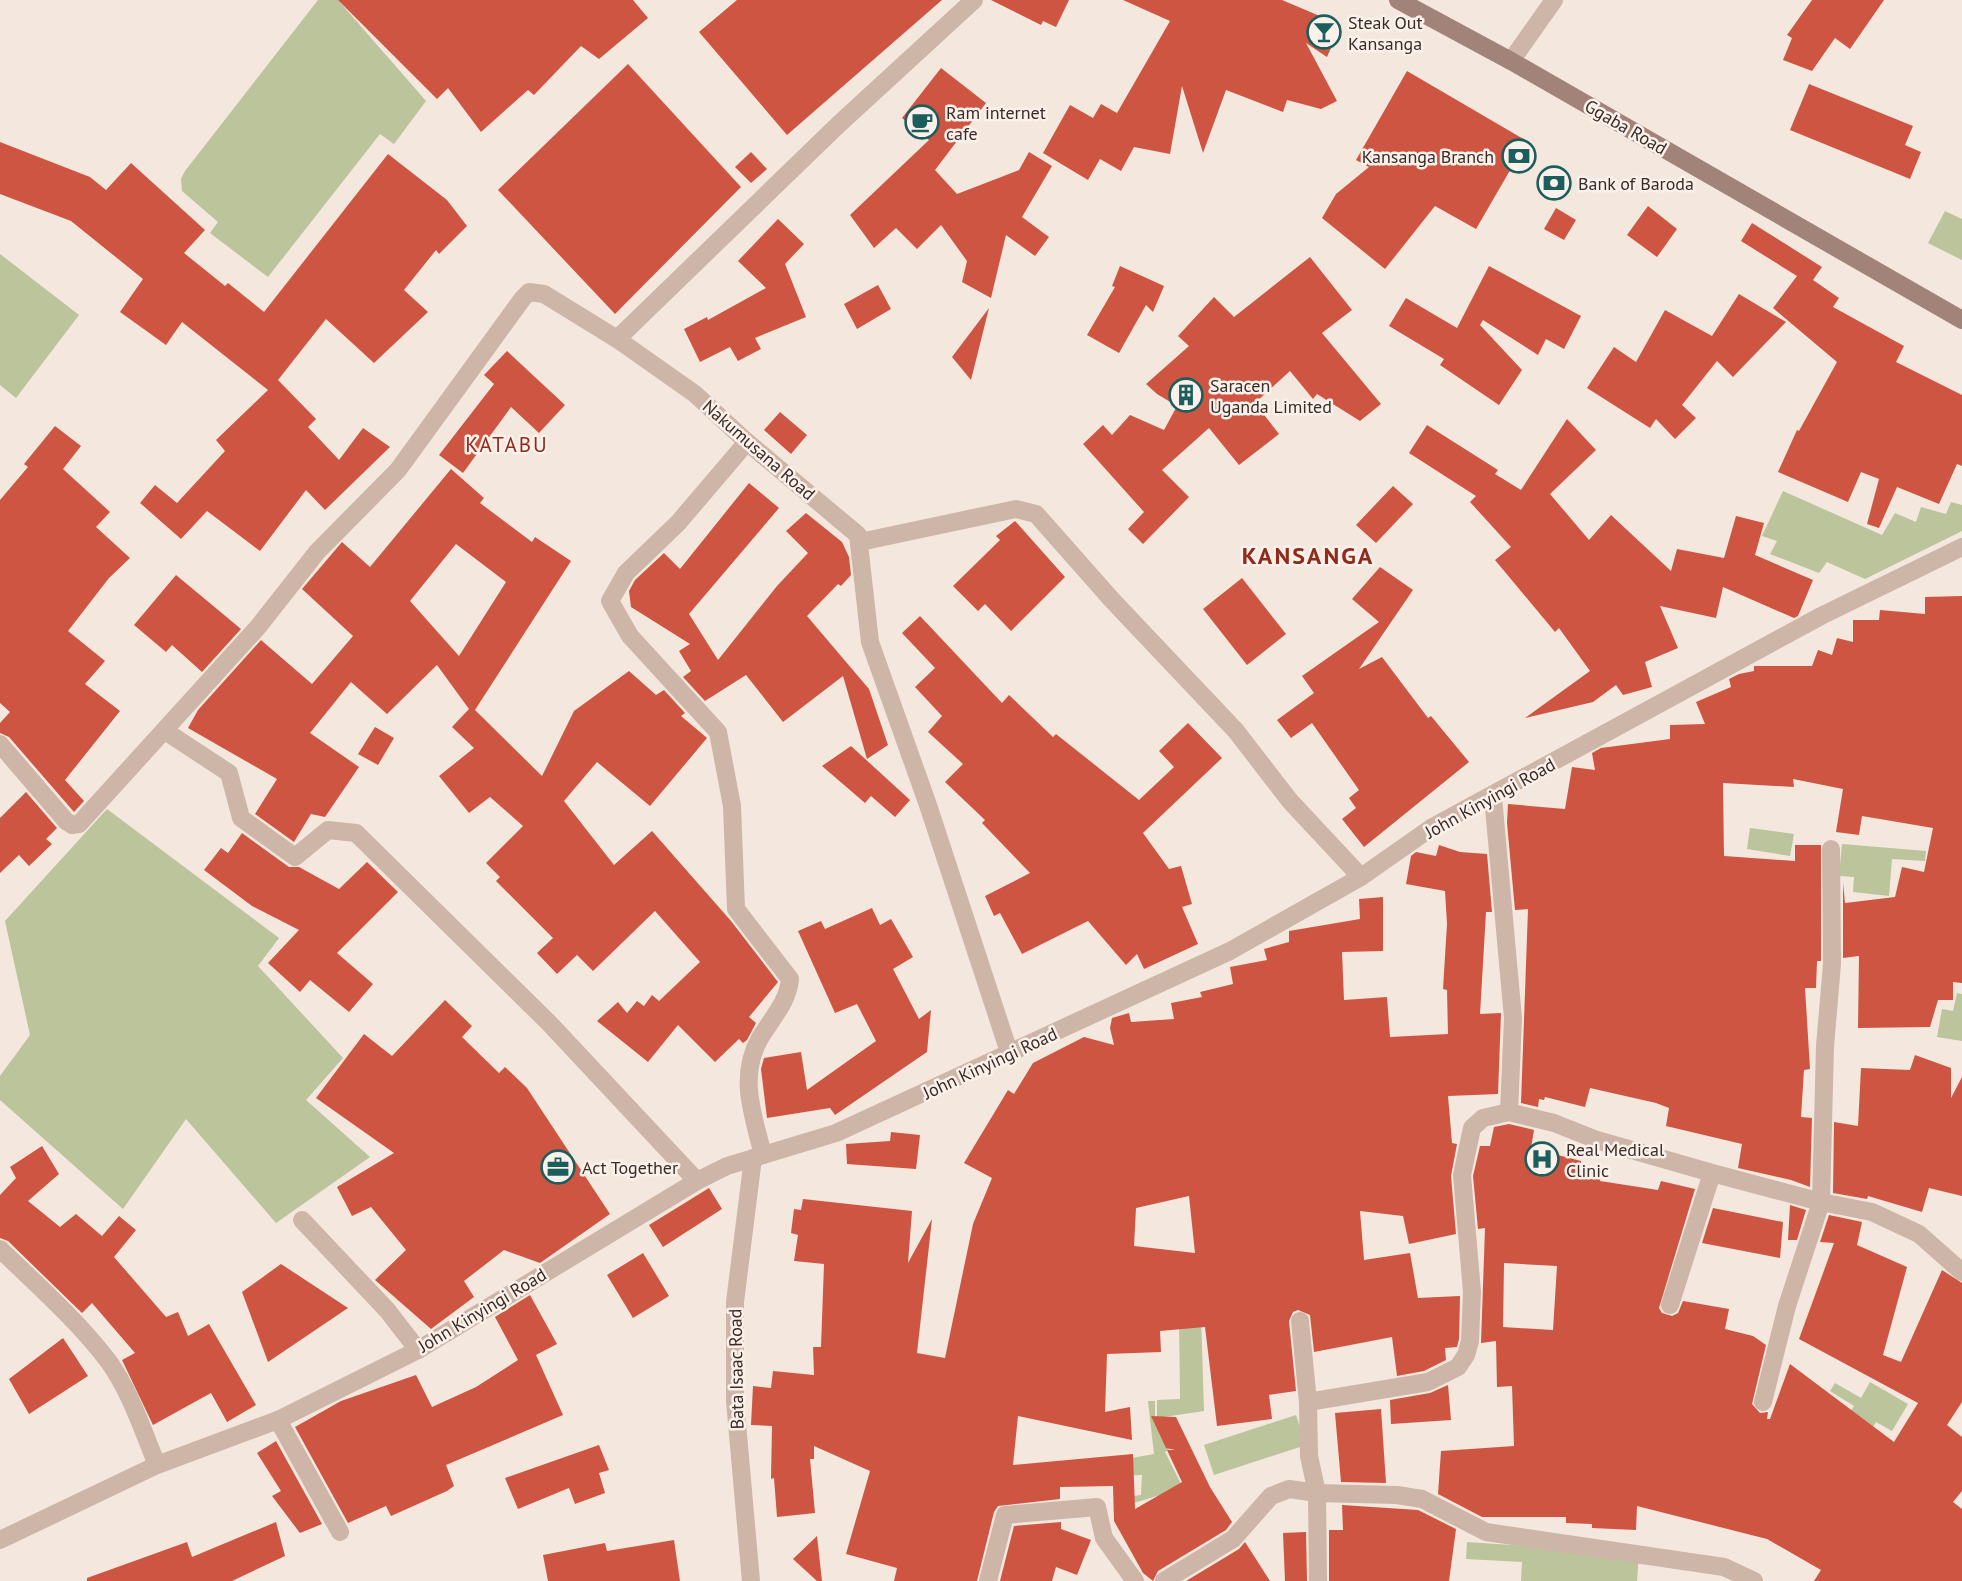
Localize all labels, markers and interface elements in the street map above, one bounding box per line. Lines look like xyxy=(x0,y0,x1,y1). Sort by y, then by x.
place label: Steak Out Kansanga xyxy=(1348,11,1423,55)
bar icon: Steak Out Kansanga xyxy=(1305,13,1343,51)
street label: Ggaba Road xyxy=(1581,94,1671,160)
place label: Ram internet cafe xyxy=(946,101,1046,145)
cafe icon: Ram internet cafe xyxy=(903,103,941,141)
bank icon: Kansanga Branch xyxy=(1500,137,1538,175)
place label: Kansanga Branch xyxy=(1362,145,1494,168)
bank icon: Bank of Baroda xyxy=(1535,164,1573,202)
place label: Bank of Baroda xyxy=(1578,172,1694,195)
place label: Saracen Uganda Limited xyxy=(1210,374,1332,418)
building icon: Saracen Uganda Limited xyxy=(1167,376,1205,414)
street label: Nakumusana Road xyxy=(698,395,820,505)
district label: KATABU xyxy=(465,431,549,458)
district label: KANSANGA xyxy=(1242,540,1374,571)
street label: John Kinyingi Road xyxy=(1420,753,1559,844)
street label: John Kinyingi Road xyxy=(918,1022,1061,1105)
place label: Real Medical Clinic xyxy=(1566,1138,1665,1182)
hospital icon: Real Medical Clinic xyxy=(1523,1140,1561,1178)
office icon: Act Together xyxy=(539,1148,577,1186)
place label: Act Together xyxy=(582,1156,678,1179)
street label: John Kinyingi Road xyxy=(413,1263,550,1358)
street label: Bata Isaac Road xyxy=(723,1309,749,1429)

